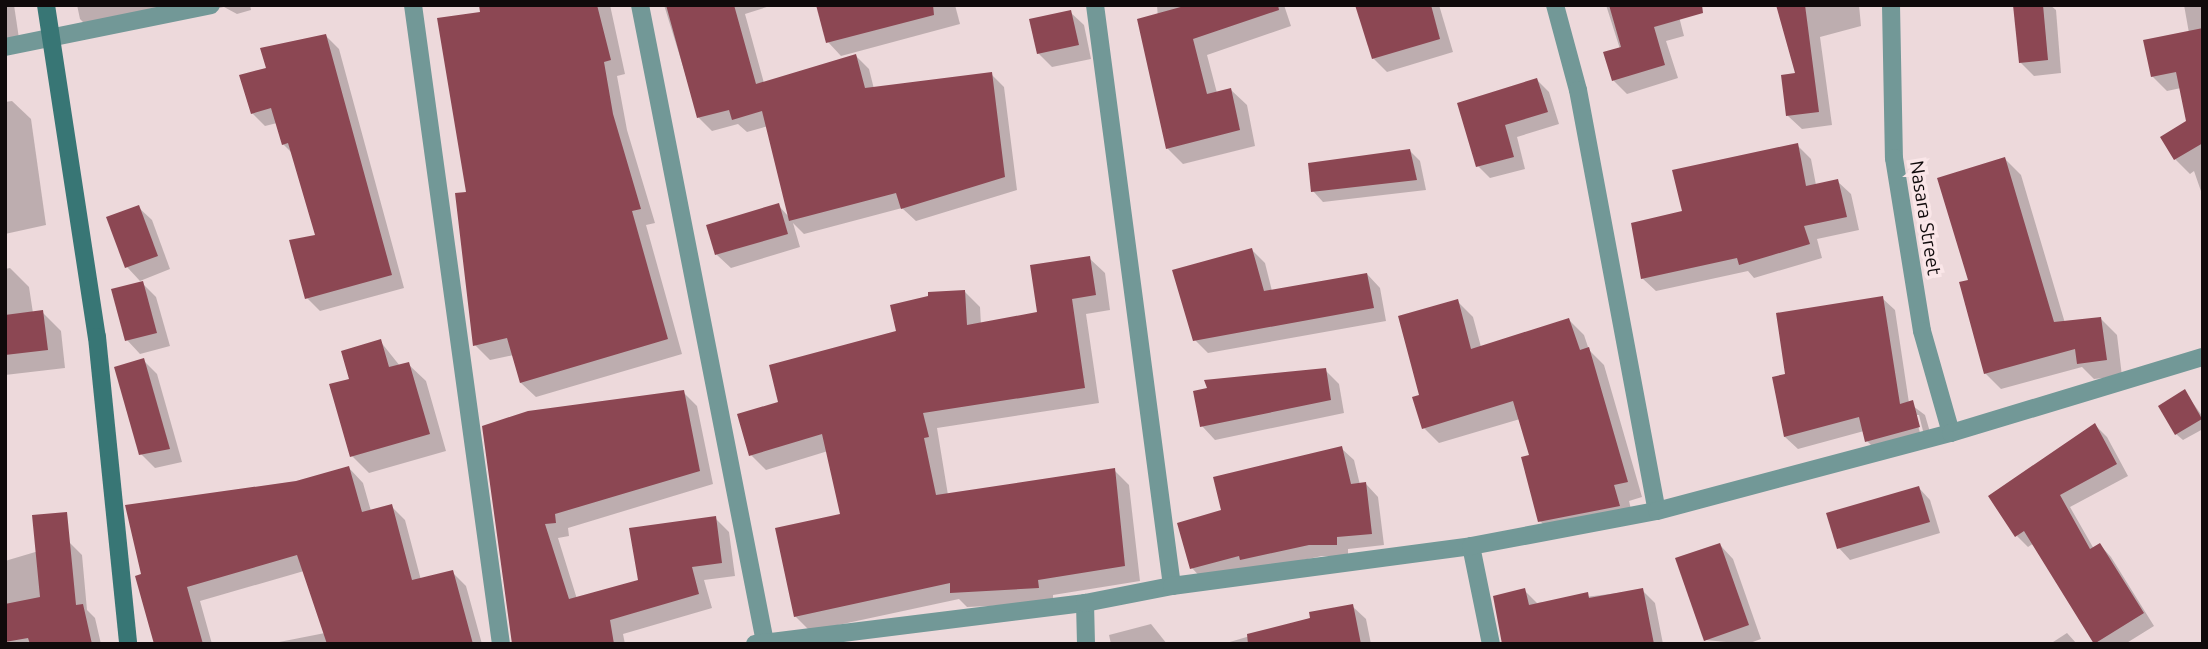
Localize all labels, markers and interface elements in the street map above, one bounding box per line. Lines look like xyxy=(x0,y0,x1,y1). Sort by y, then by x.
street label: Nasara Street xyxy=(1905,159,1945,277)

